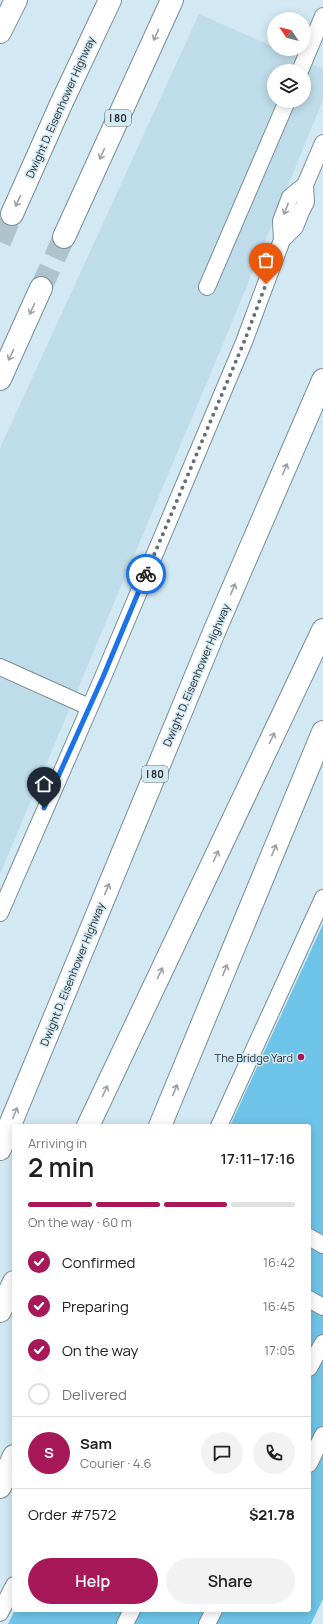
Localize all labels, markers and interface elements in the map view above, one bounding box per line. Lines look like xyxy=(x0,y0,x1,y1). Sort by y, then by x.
north arrow xyxy=(267,12,311,56)
map controls xyxy=(267,12,311,108)
one-way arrow xyxy=(152,29,159,41)
street label: Dwight D. Eisenhower Highway xyxy=(22,34,98,180)
button: layers xyxy=(267,64,311,108)
road number: I 80 xyxy=(105,110,131,126)
one-way arrow xyxy=(98,147,105,159)
one-way arrow xyxy=(14,195,21,207)
one-way arrow xyxy=(281,203,289,215)
pin xyxy=(249,243,283,284)
icon: bag xyxy=(255,249,277,271)
one-way arrow xyxy=(28,303,35,315)
one-way arrow xyxy=(7,348,14,360)
one-way arrow xyxy=(281,464,289,476)
courier xyxy=(126,554,166,594)
icon: bike xyxy=(135,563,157,585)
one-way arrow xyxy=(230,583,237,595)
street label: Dwight D. Eisenhower Highway xyxy=(159,601,233,749)
one-way arrow xyxy=(269,733,276,745)
road number: I 80 xyxy=(142,766,168,782)
pin xyxy=(27,767,61,808)
icon: home xyxy=(33,773,55,795)
one-way arrow xyxy=(271,844,279,856)
one-way arrow xyxy=(213,850,220,862)
one-way arrow xyxy=(104,884,111,896)
street label: Dwight D. Eisenhower Highway xyxy=(36,900,108,1048)
one-way arrow xyxy=(221,964,229,976)
one-way arrow xyxy=(157,968,164,980)
place label: The Bridge Yard xyxy=(215,1050,293,1065)
marker: The Bridge Yard xyxy=(296,1052,306,1062)
one-way arrow xyxy=(172,1084,180,1096)
one-way arrow xyxy=(102,1085,109,1097)
one-way arrow xyxy=(12,1108,19,1120)
text: Arriving in xyxy=(28,1134,87,1152)
text: 17:11–17:16 xyxy=(221,1148,295,1169)
text: 2 min xyxy=(28,1149,94,1185)
text: On the way · 60 m xyxy=(28,1213,132,1231)
icon: check xyxy=(28,1251,50,1273)
text: Confirmed xyxy=(62,1252,135,1273)
text: 16:42 xyxy=(263,1253,295,1271)
icon: check xyxy=(28,1295,50,1317)
text: Preparing xyxy=(62,1296,129,1317)
text: 16:45 xyxy=(263,1297,295,1315)
icon: check xyxy=(28,1339,50,1361)
text: On the way xyxy=(62,1340,138,1361)
text: 17:05 xyxy=(264,1341,295,1359)
text: Delivered xyxy=(62,1384,127,1405)
button: chat xyxy=(201,1432,243,1474)
button: phone xyxy=(253,1432,295,1474)
text: Sam xyxy=(80,1433,112,1454)
text: S xyxy=(44,1442,54,1463)
text: Courier · 4.6 xyxy=(80,1454,152,1472)
text: Order #7572 xyxy=(28,1504,116,1525)
text: $21.78 xyxy=(249,1504,295,1525)
button: Help xyxy=(28,1558,158,1604)
button: Share xyxy=(166,1558,295,1604)

